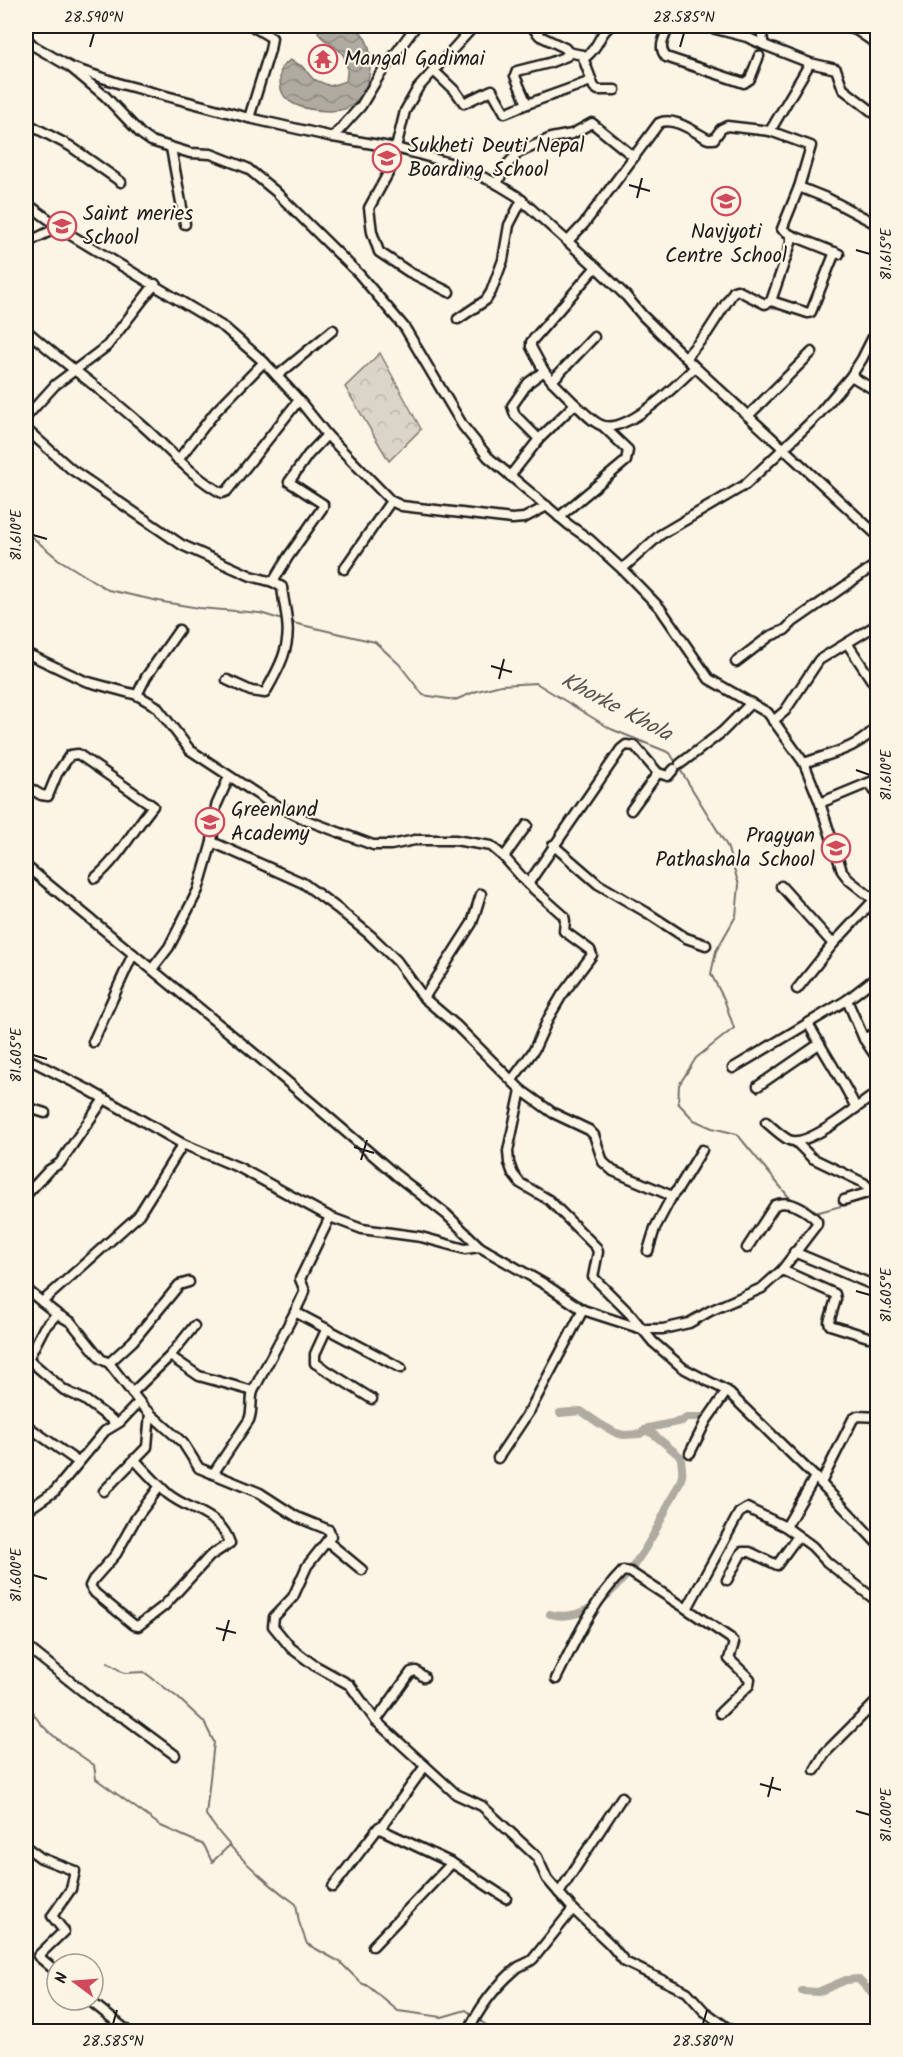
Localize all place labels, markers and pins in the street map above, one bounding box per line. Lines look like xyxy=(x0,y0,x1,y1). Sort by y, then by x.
temple icon: Mangal Gadimai xyxy=(307,43,339,75)
place label: Mangal Gadimai xyxy=(344,43,486,76)
place label: Sukheti Deuti Nepal Boarding School xyxy=(408,130,585,187)
school or university icon: Sukheti Deuti Nepal Boarding School xyxy=(371,142,403,174)
school or university icon: Navjyoti Centre School xyxy=(710,185,742,217)
place label: Saint meries School xyxy=(83,198,193,255)
school or university icon: Saint meries School xyxy=(46,210,78,242)
place label: Navjyoti Centre School xyxy=(665,216,787,273)
place label: Greenland Academy xyxy=(231,794,318,851)
school or university icon: Greenland Academy xyxy=(194,806,226,838)
place label: Pragyan Pathashala School xyxy=(655,820,815,877)
school or university icon: Pragyan Pathashala School xyxy=(820,832,852,864)

